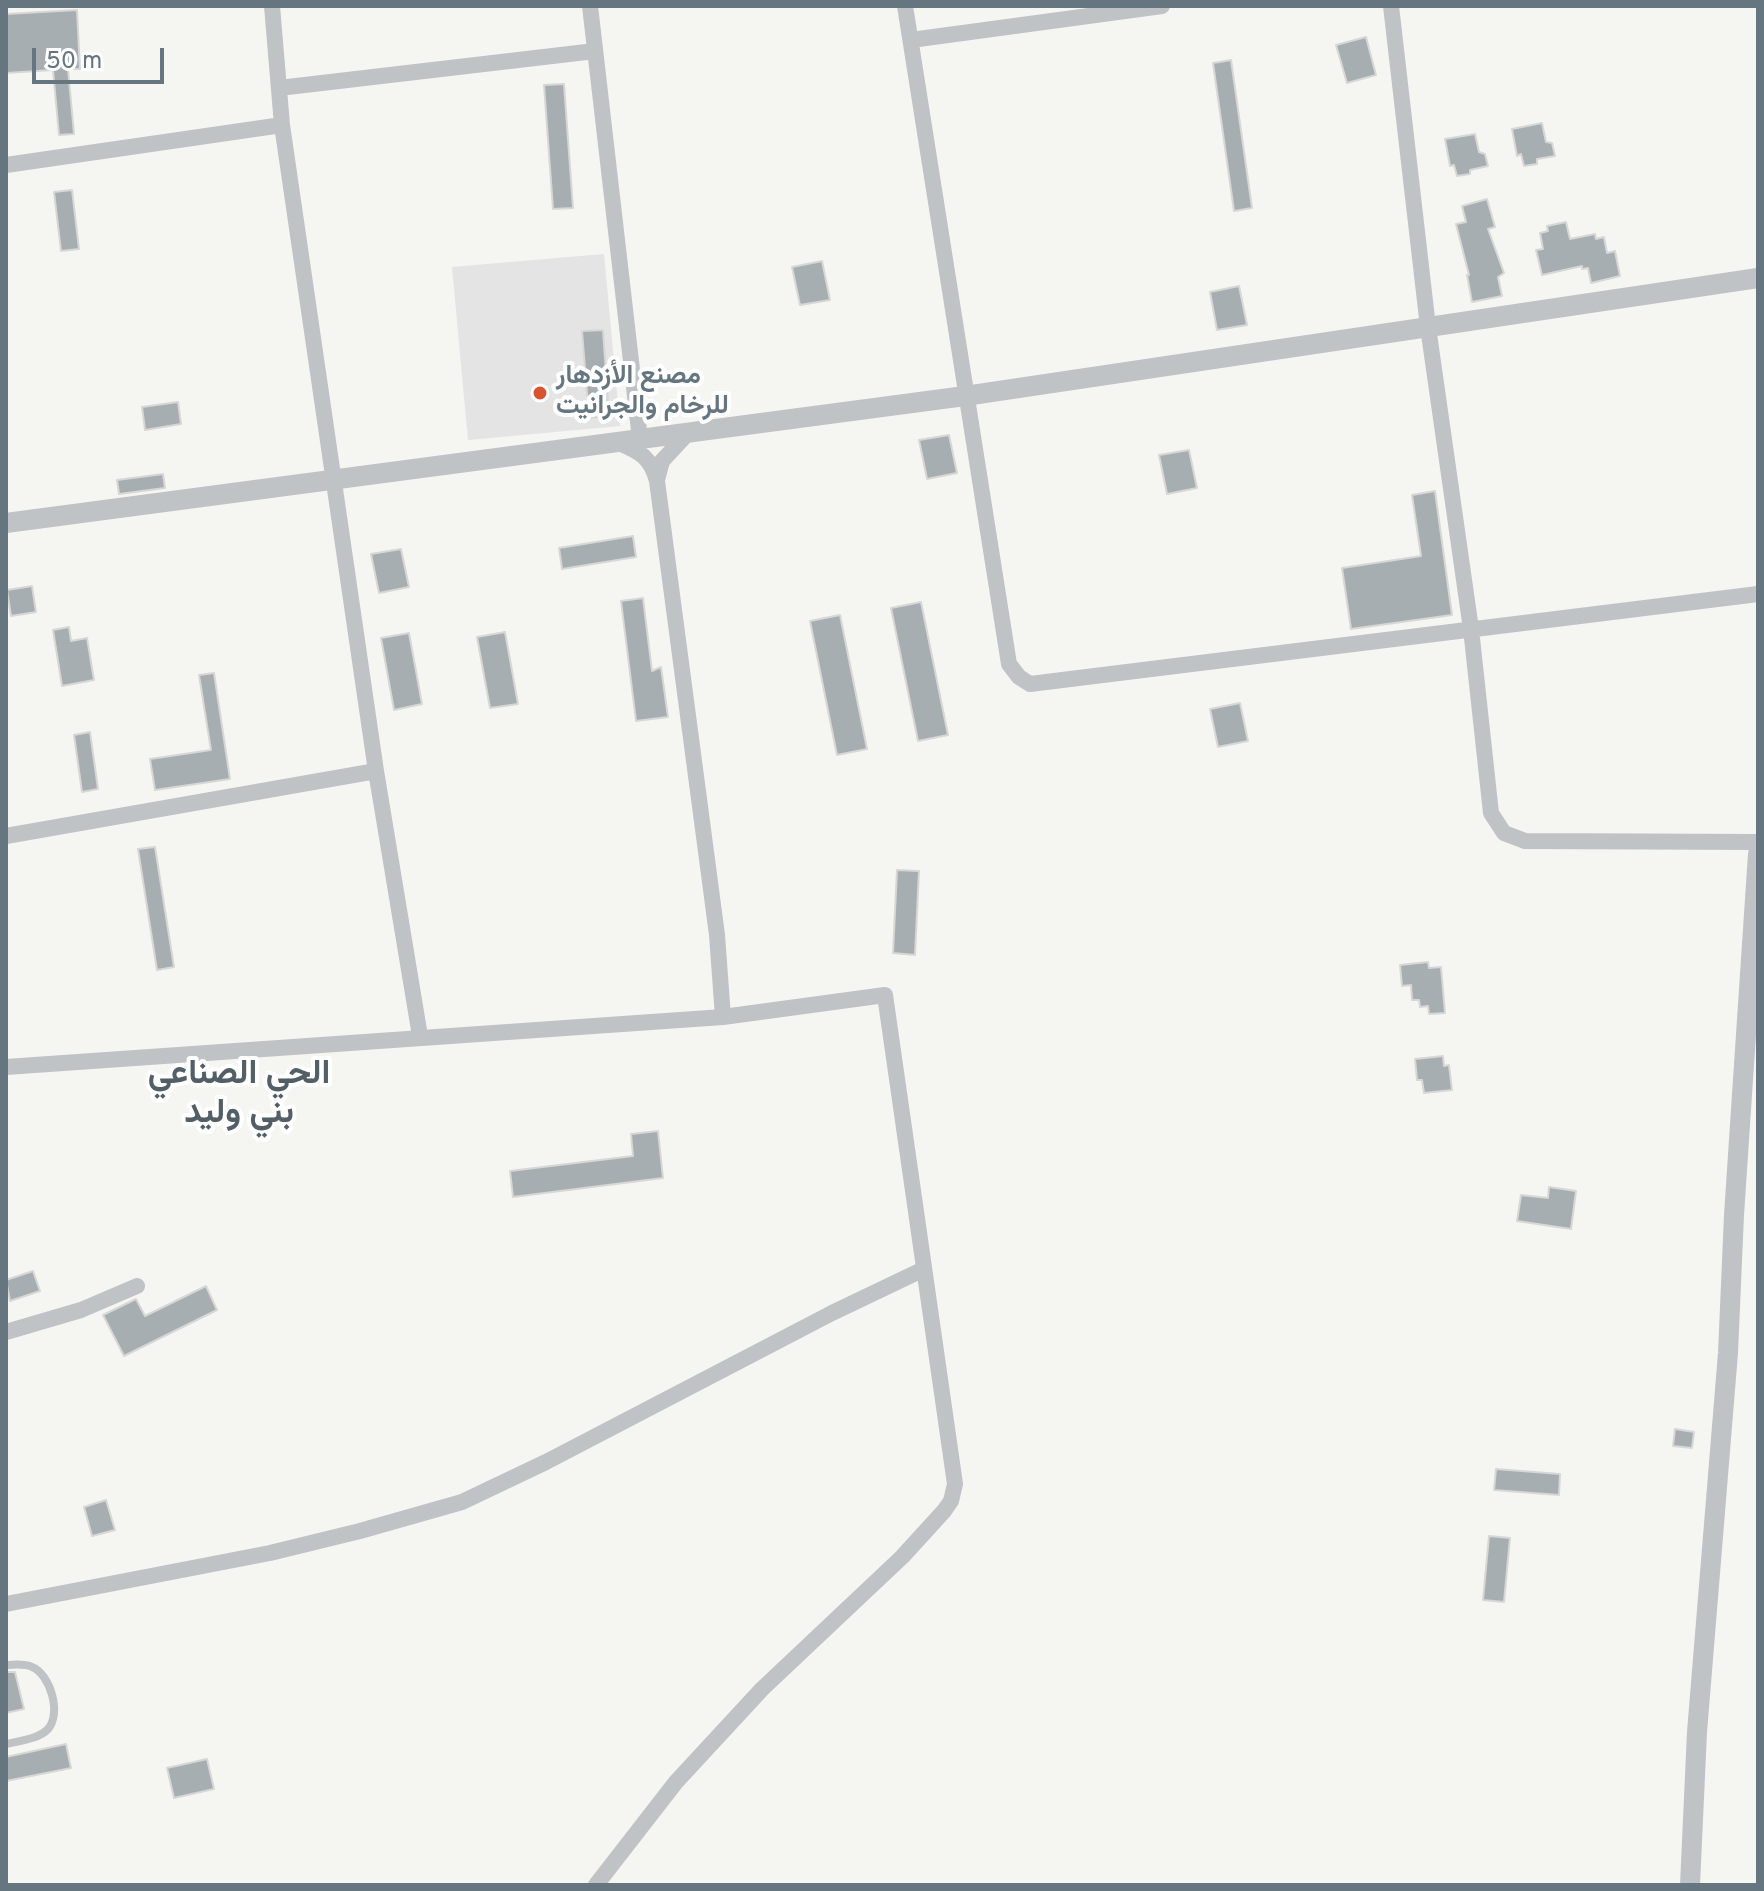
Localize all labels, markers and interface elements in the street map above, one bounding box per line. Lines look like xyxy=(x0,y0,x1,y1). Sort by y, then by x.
scale bar xyxy=(36,32,168,82)
text: 50 m xyxy=(46,47,102,77)
place label: مصنع الأزدهار للرخام والجرانيت xyxy=(556,362,729,424)
marker: مصنع الأزدهار للرخام والجرانيت xyxy=(531,384,549,402)
district label: الحي الصناعي بني وليد xyxy=(148,1056,330,1136)

